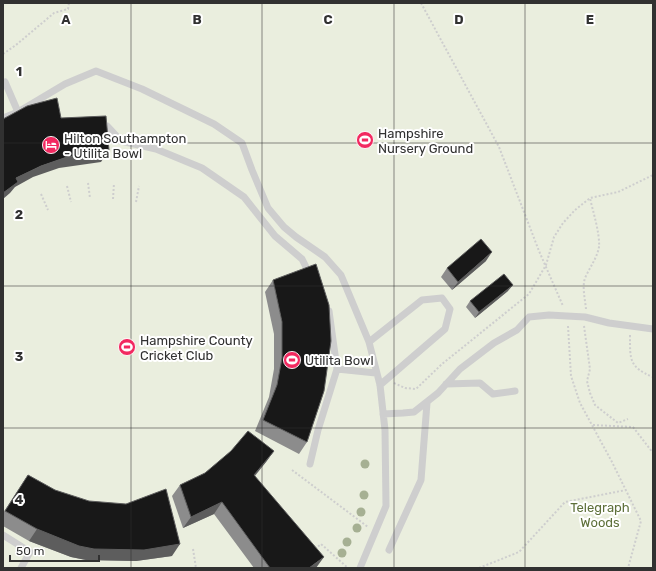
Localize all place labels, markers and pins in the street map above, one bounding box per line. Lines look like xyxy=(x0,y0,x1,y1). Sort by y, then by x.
place label: Hampshire Nursery Ground xyxy=(378,126,473,156)
sports icon: Hampshire Nursery Ground xyxy=(355,130,375,150)
place label: Hilton Southampton - Utilita Bowl xyxy=(64,131,186,161)
hotel icon: Hilton Southampton - Utilita Bowl xyxy=(41,135,61,155)
place label: Hampshire County Cricket Club xyxy=(140,333,253,363)
sports icon: Hampshire County Cricket Club xyxy=(117,337,137,357)
sports icon: Utilita Bowl xyxy=(282,350,302,370)
place label: Utilita Bowl xyxy=(305,353,374,368)

